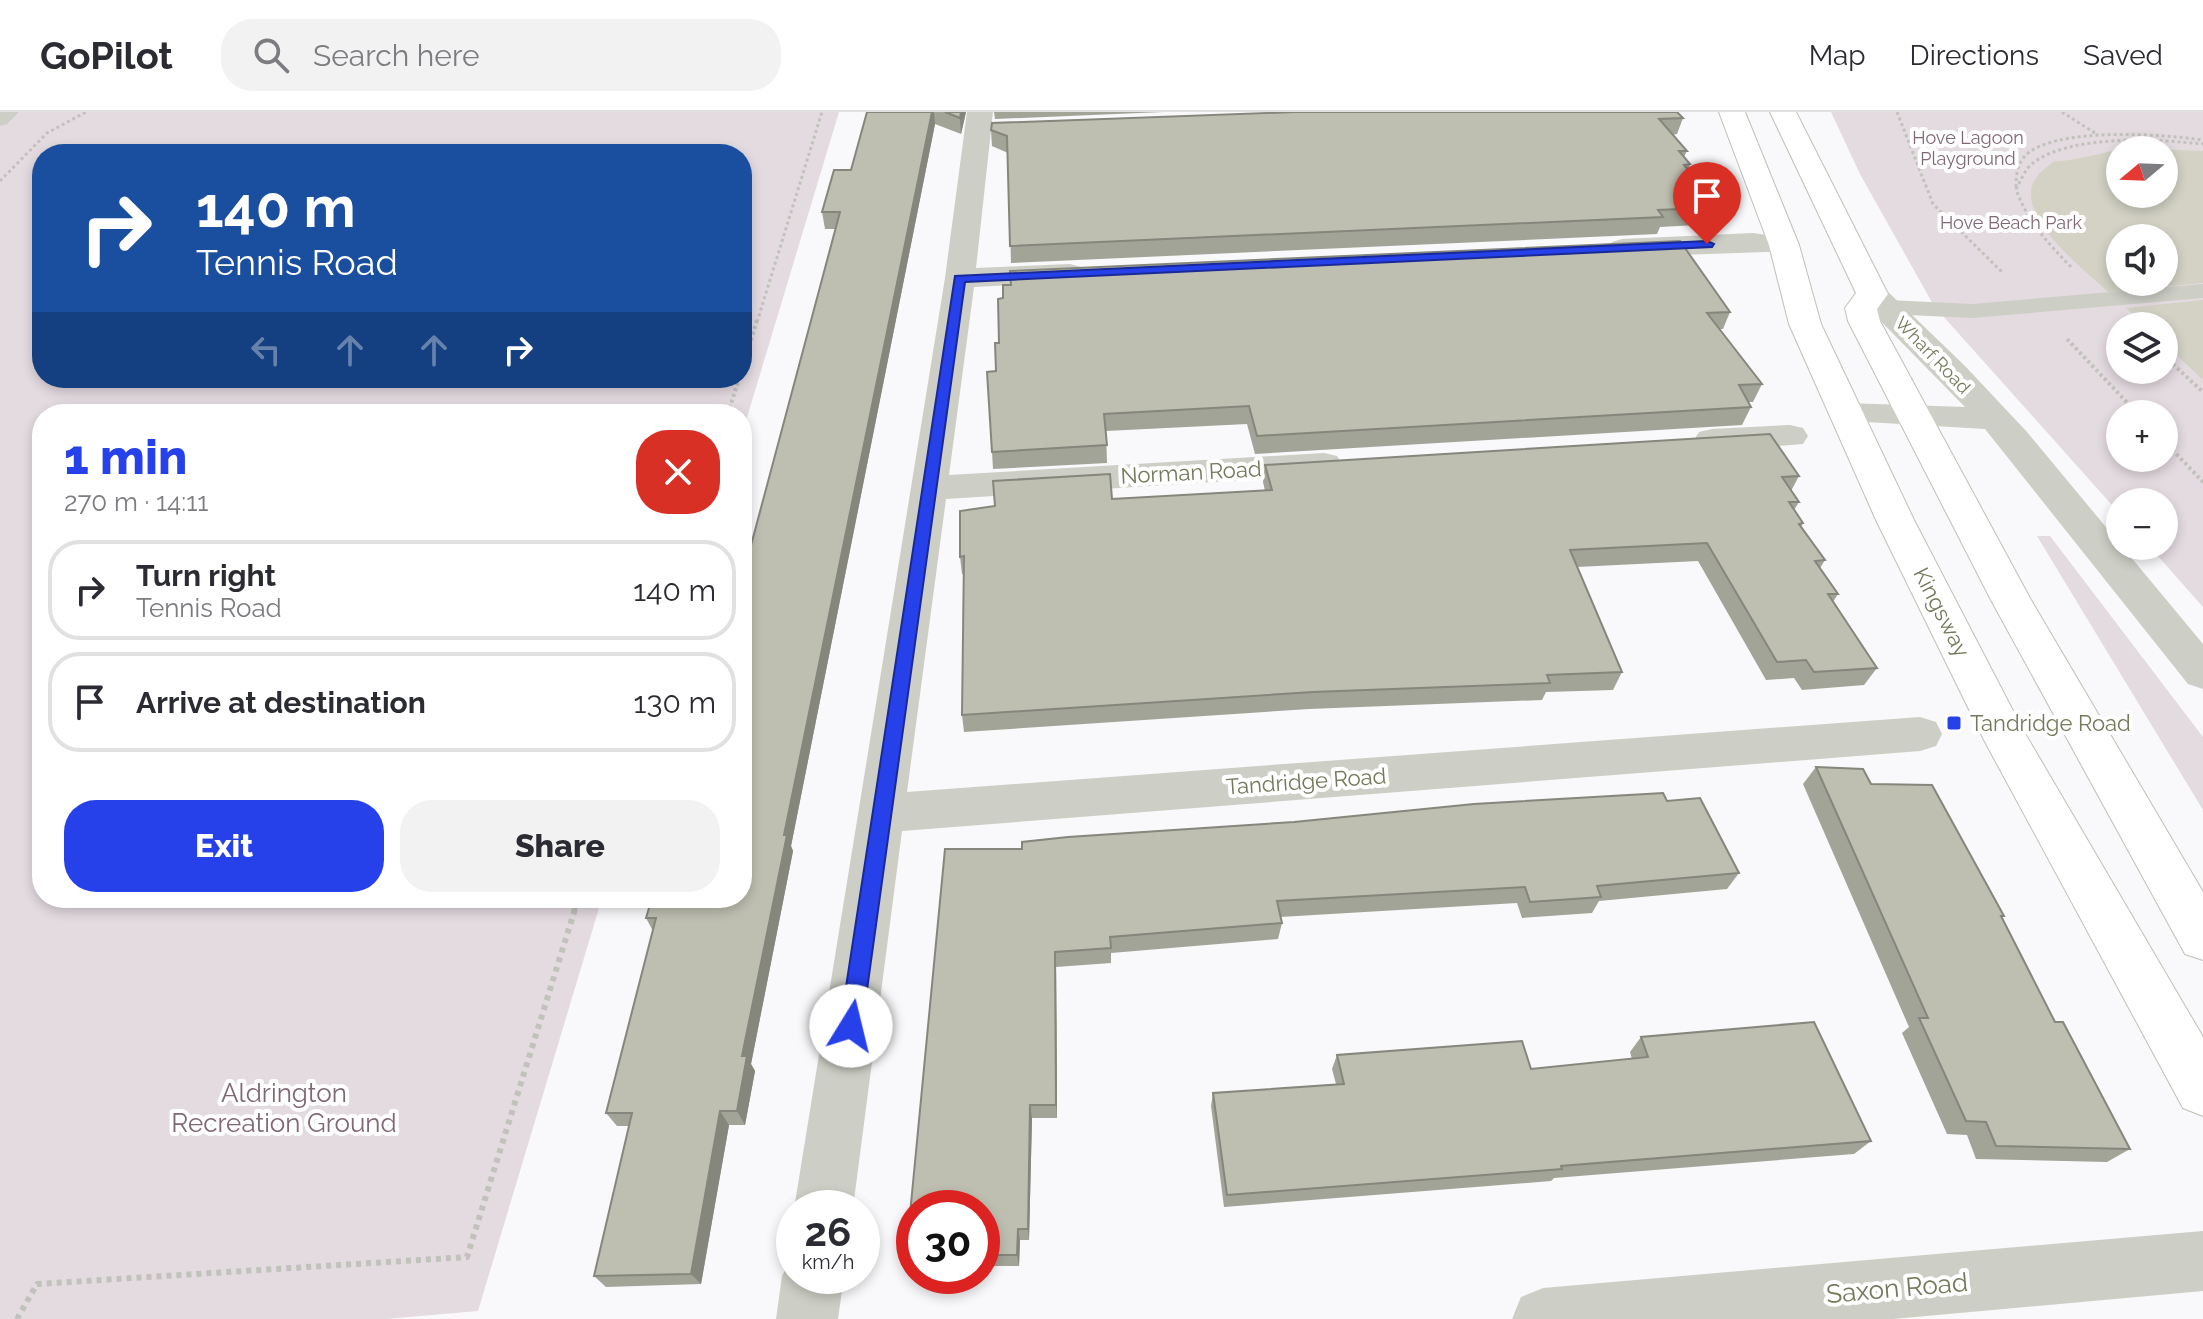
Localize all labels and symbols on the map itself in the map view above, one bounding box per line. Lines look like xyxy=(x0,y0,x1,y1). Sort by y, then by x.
park label: Hove Lagoon Playground xyxy=(1912,127,2024,169)
north arrow xyxy=(2106,136,2178,208)
pin xyxy=(1673,162,1741,244)
park label: Hove Beach Park xyxy=(1940,212,2082,233)
street label: Wharf Road xyxy=(1891,312,1975,398)
street label: Norman Road xyxy=(1120,455,1262,489)
street label: Kingsway xyxy=(1908,563,1976,661)
place label: Tandridge Road xyxy=(1970,710,2131,736)
marker: Tandridge Road xyxy=(1945,714,1963,732)
street label: Tandridge Road xyxy=(1225,762,1387,800)
position arrow xyxy=(809,984,893,1068)
park label: Aldrington Recreation Ground xyxy=(171,1078,397,1138)
speed limit sign: 30 xyxy=(896,1190,1000,1294)
street label: Saxon Road xyxy=(1825,1267,1969,1309)

